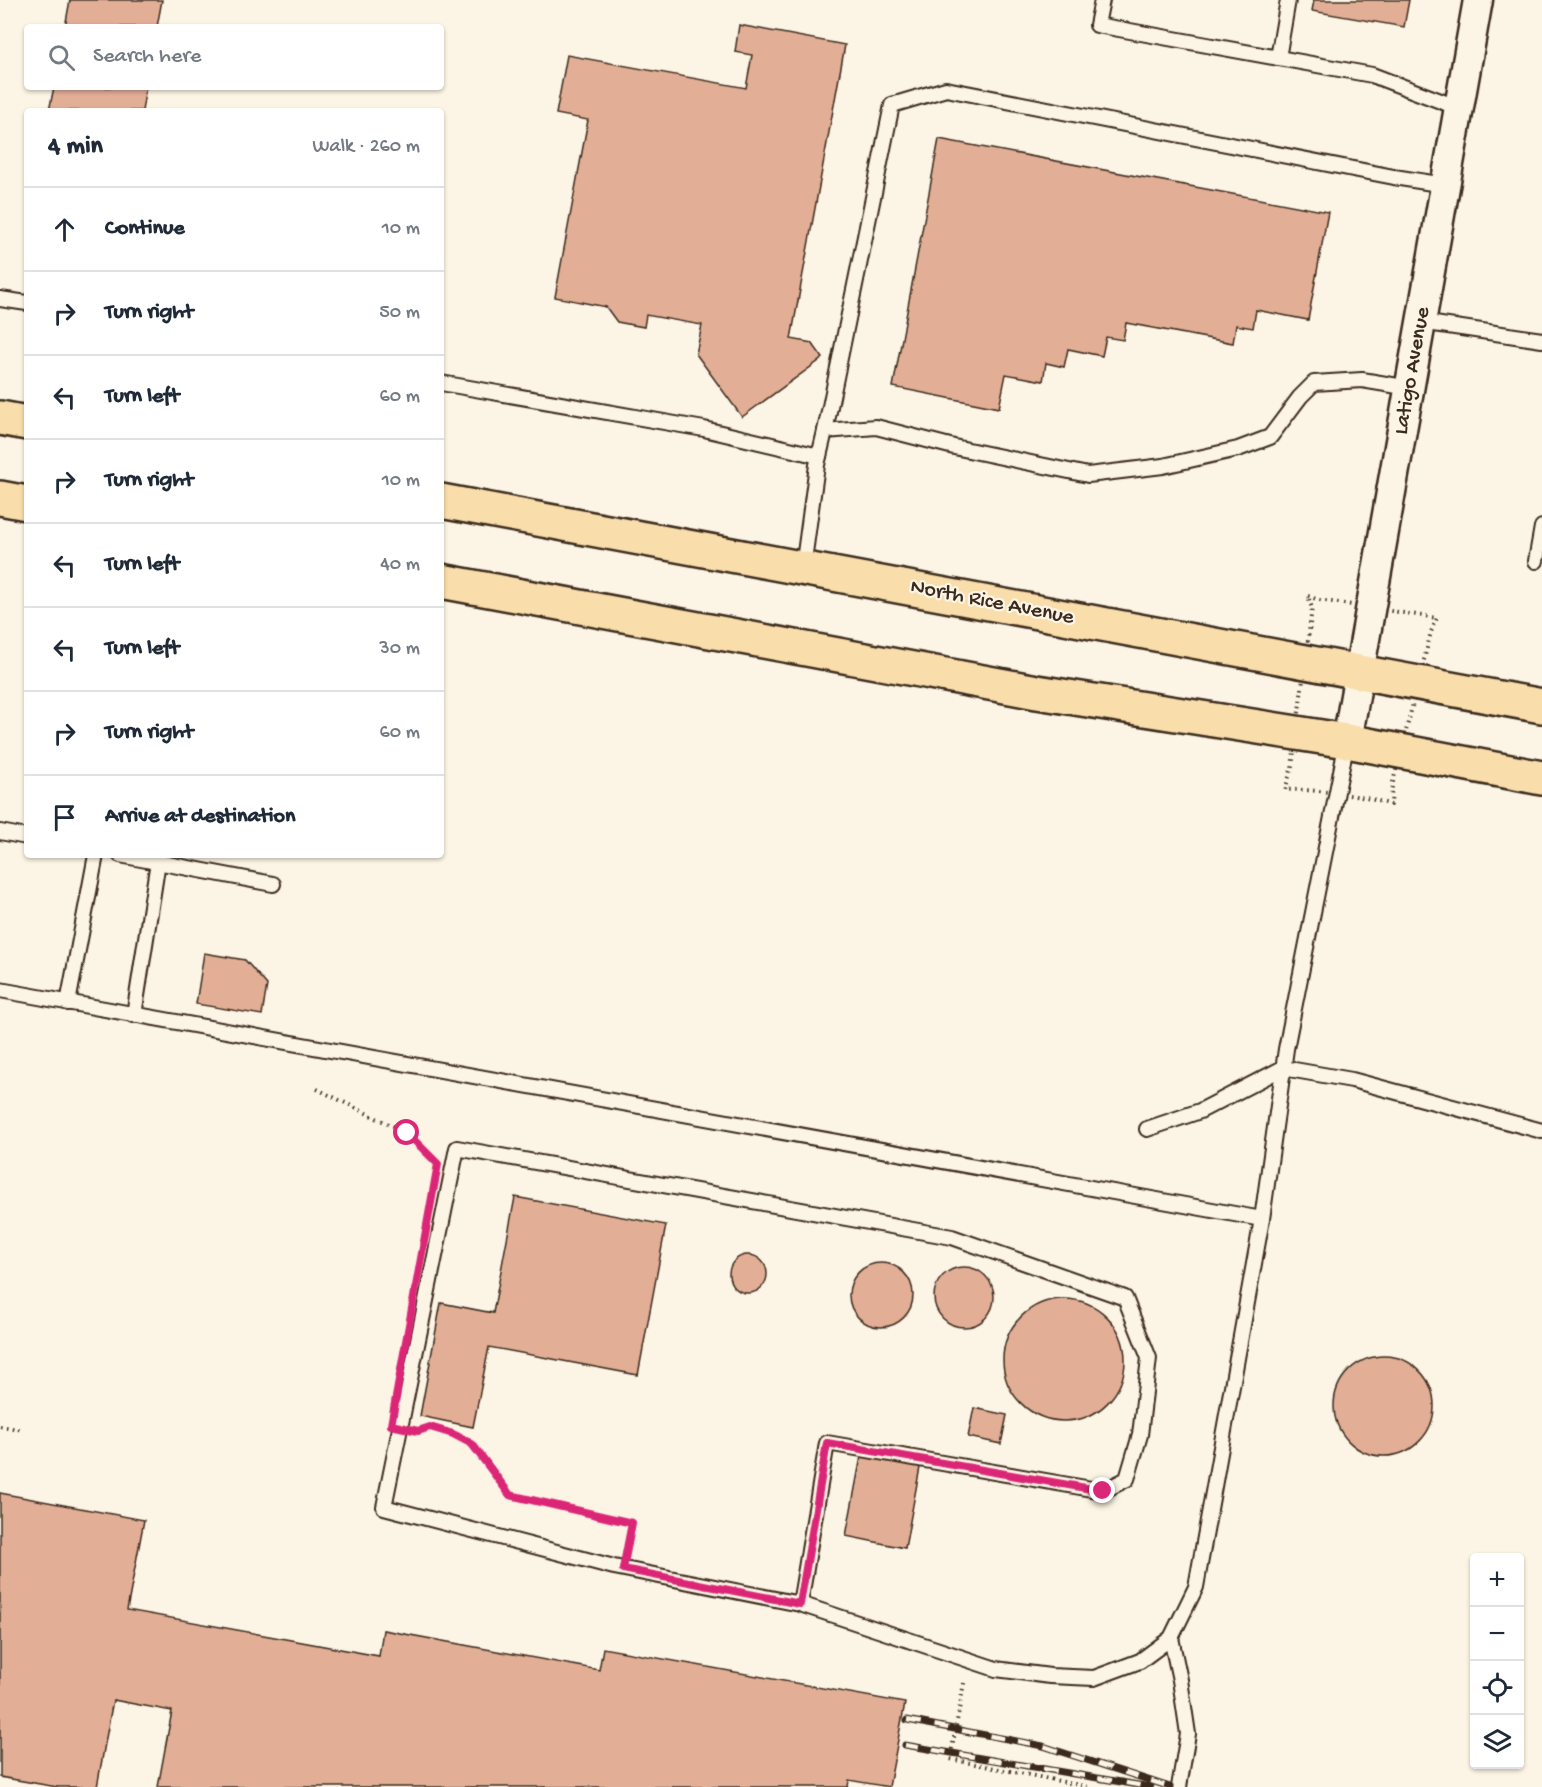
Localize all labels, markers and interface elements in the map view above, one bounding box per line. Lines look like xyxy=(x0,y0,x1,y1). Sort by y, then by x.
search box xyxy=(24,24,444,90)
icon: search xyxy=(45,41,78,74)
text: Search here xyxy=(93,44,201,70)
text: 4 min xyxy=(48,132,103,163)
text: Walk · 260 m xyxy=(313,136,420,159)
icon: ahead xyxy=(48,213,81,246)
text: Continue xyxy=(105,216,185,242)
text: 10 m xyxy=(382,218,420,241)
icon: right xyxy=(48,297,81,330)
text: Turn right xyxy=(105,300,193,326)
text: 50 m xyxy=(379,302,420,325)
street label: Latigo Avenue xyxy=(1389,304,1437,437)
icon: left xyxy=(48,381,81,414)
text: Turn left xyxy=(105,384,179,410)
text: 60 m xyxy=(380,386,420,409)
icon: right xyxy=(48,465,81,498)
text: Turn right xyxy=(105,468,193,494)
text: 10 m xyxy=(382,470,420,493)
icon: left xyxy=(48,549,81,582)
text: Turn left xyxy=(105,552,179,578)
text: 40 m xyxy=(380,554,420,577)
street label: North Rice Avenue xyxy=(908,574,1077,632)
icon: left xyxy=(48,633,81,666)
text: Turn left xyxy=(105,636,179,662)
text: 30 m xyxy=(379,638,420,661)
icon: right xyxy=(48,717,81,750)
text: Turn right xyxy=(105,720,193,746)
text: 60 m xyxy=(380,722,420,745)
icon: arrive xyxy=(48,801,81,834)
text: Arrive at destination xyxy=(105,804,295,830)
route start xyxy=(393,1119,419,1145)
route end xyxy=(1089,1477,1115,1503)
map controls xyxy=(1470,1553,1524,1769)
button: + xyxy=(1470,1553,1524,1607)
button: − xyxy=(1470,1607,1524,1661)
button: locate xyxy=(1470,1661,1524,1715)
button: layers xyxy=(1470,1715,1524,1769)

